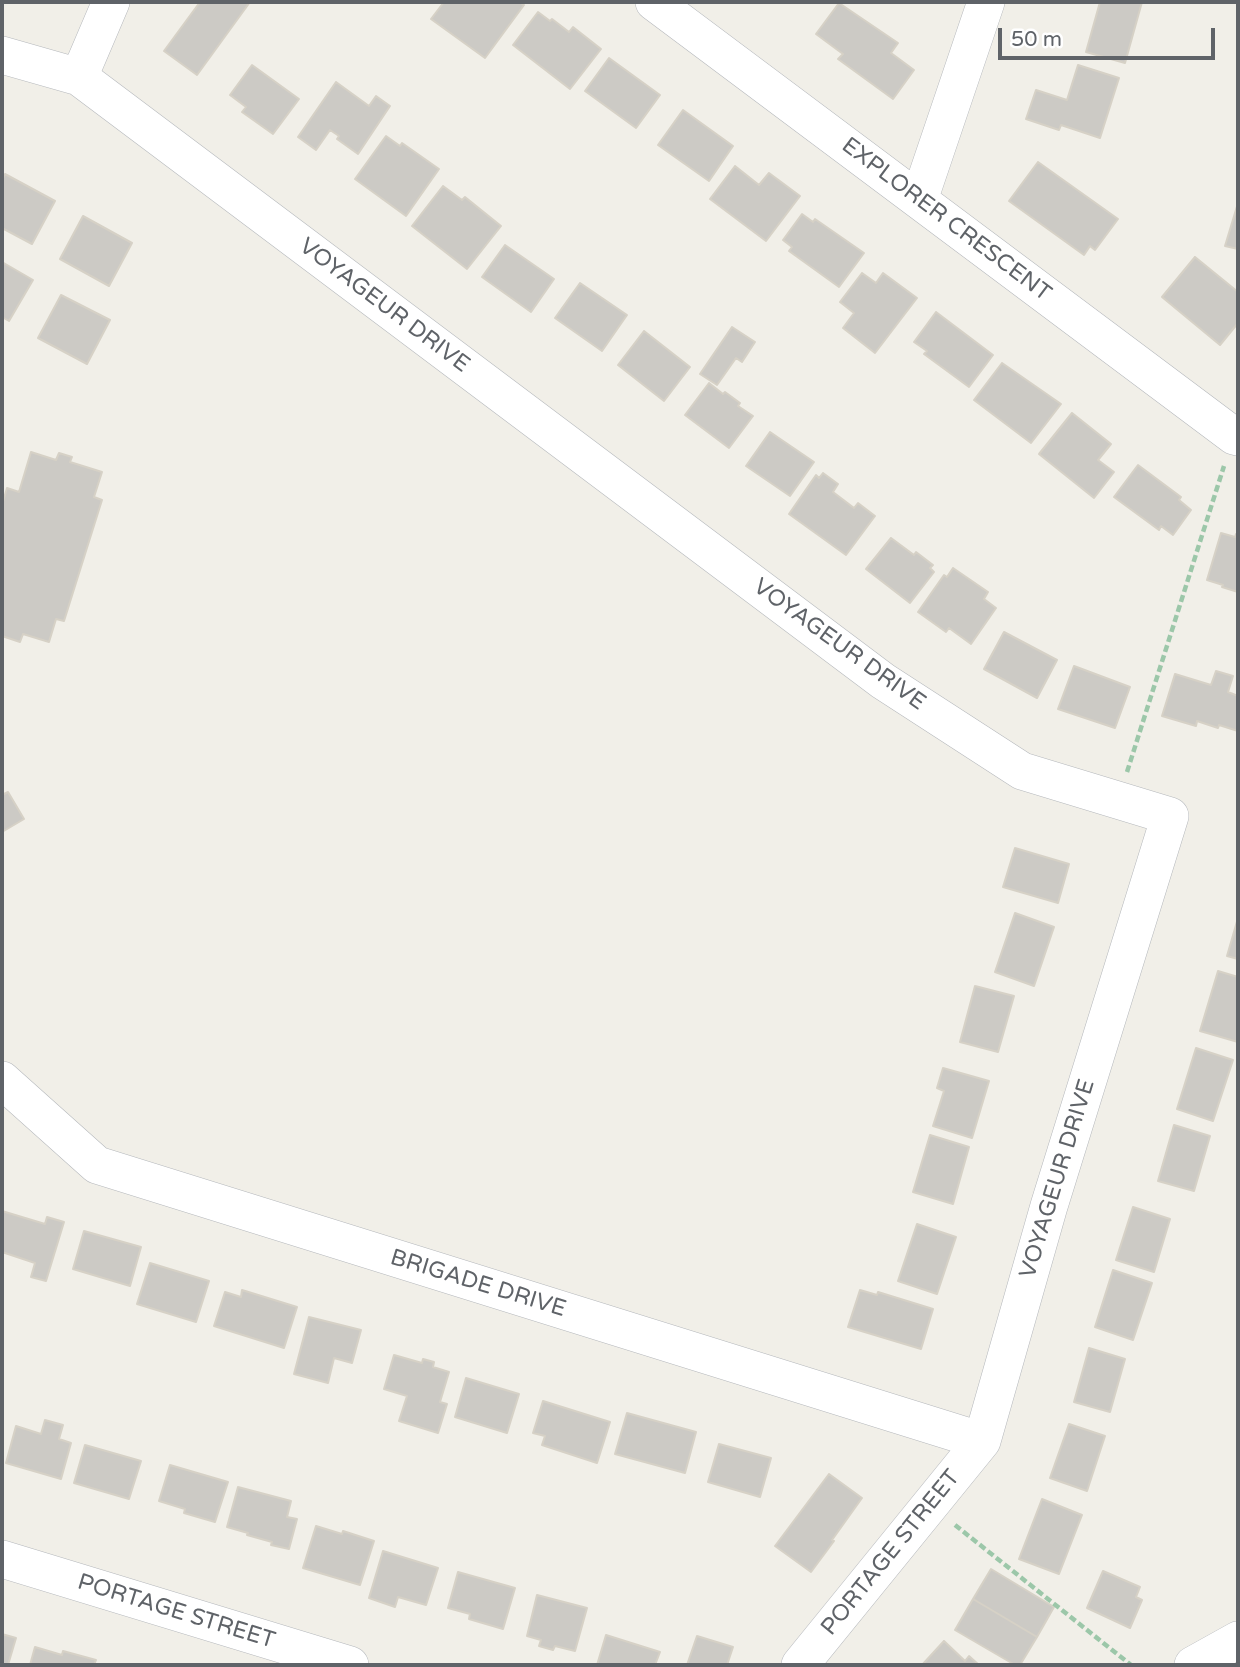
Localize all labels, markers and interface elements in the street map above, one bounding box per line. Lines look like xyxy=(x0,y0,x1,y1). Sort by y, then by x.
scale bar xyxy=(1002,14,1219,58)
text: 50 m xyxy=(1011,27,1062,52)
street label: EXPLORER CRESCENT xyxy=(836,132,1056,308)
street label: VOYAGEUR DRIVE xyxy=(293,233,475,379)
street label: VOYAGEUR DRIVE xyxy=(747,573,931,717)
street label: VOYAGEUR DRIVE xyxy=(1015,1076,1101,1282)
street label: BRIGADE DRIVE xyxy=(387,1244,569,1324)
street label: PORTAGE STREET xyxy=(816,1465,966,1641)
street label: PORTAGE STREET xyxy=(74,1569,278,1655)

